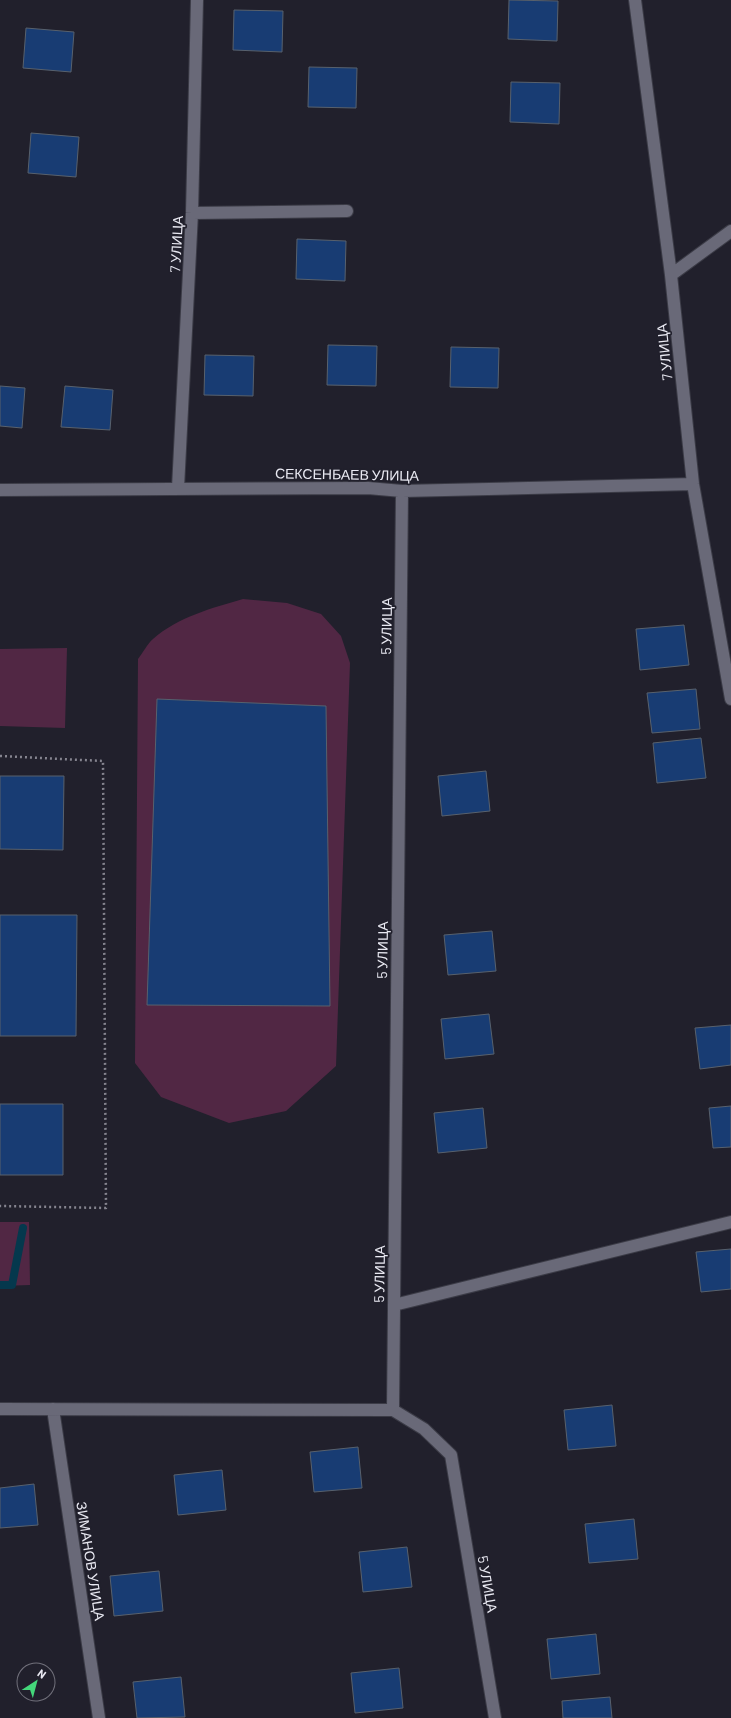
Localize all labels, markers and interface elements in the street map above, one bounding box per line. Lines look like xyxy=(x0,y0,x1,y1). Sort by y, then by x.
street label: 7 УЛИЦА xyxy=(166,215,186,273)
street label: 7 УЛИЦА xyxy=(653,322,675,381)
street label: СЕКСЕНБАЕВ УЛИЦА xyxy=(275,464,420,484)
street label: 5 УЛИЦА xyxy=(377,597,395,655)
street label: 5 УЛИЦА xyxy=(373,921,391,979)
street label: 5 УЛИЦА xyxy=(370,1245,388,1303)
street label: ЗИМАНОВ УЛИЦА xyxy=(73,1500,109,1622)
street label: 5 УЛИЦА xyxy=(475,1554,501,1614)
north arrow xyxy=(16,1662,56,1702)
text: N xyxy=(35,1666,49,1681)

